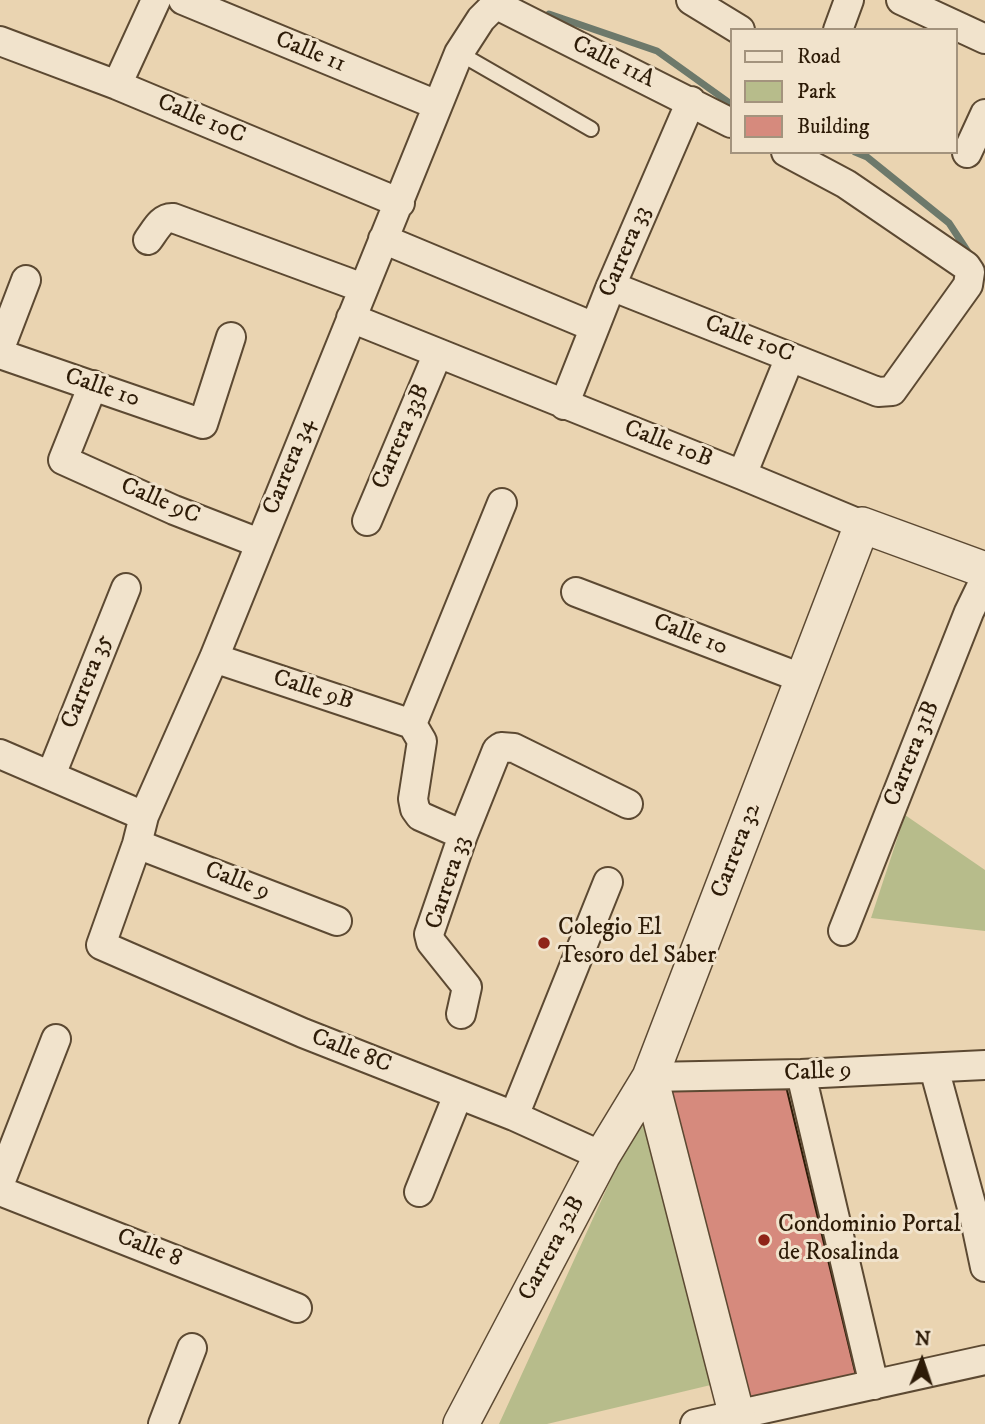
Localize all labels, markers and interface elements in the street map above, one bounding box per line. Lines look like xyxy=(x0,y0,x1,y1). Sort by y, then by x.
street label: Calle 11 xyxy=(271,26,349,80)
legend xyxy=(730,28,957,154)
street label: Calle 11A xyxy=(567,31,659,95)
text: Road xyxy=(797,44,841,70)
text: Park xyxy=(797,79,836,105)
street label: Calle 10C xyxy=(152,89,250,151)
text: Building xyxy=(797,114,869,140)
street label: Carrera 33 xyxy=(594,202,658,302)
street label: Calle 10C xyxy=(700,310,798,370)
street label: Calle 10 xyxy=(61,363,143,415)
street label: Carrera 33B xyxy=(367,380,437,494)
street label: Carrera 34 xyxy=(258,415,322,519)
street label: Calle 10B xyxy=(620,415,716,475)
street label: Calle 9C xyxy=(116,472,204,532)
street label: Calle 10 xyxy=(649,609,731,663)
street label: Carrera 35 xyxy=(56,631,120,733)
street label: Calle 9B xyxy=(269,665,357,717)
street label: Carrera 31B xyxy=(879,697,947,811)
street label: Carrera 32 xyxy=(706,800,768,902)
street label: Carrera 33 xyxy=(420,833,478,933)
street label: Calle 9 xyxy=(200,856,274,908)
place label: Colegio El Tesoro del Saber xyxy=(558,915,716,971)
marker: Colegio El Tesoro del Saber xyxy=(536,935,552,951)
street label: Calle 8C xyxy=(307,1024,395,1080)
street label: Calle 9 xyxy=(784,1057,852,1089)
street label: Carrera 32B xyxy=(513,1192,593,1306)
place label: Condominio Portal de Rosalinda xyxy=(778,1212,961,1268)
street label: Calle 8 xyxy=(112,1223,186,1275)
marker: Condominio Portal de Rosalinda xyxy=(756,1232,772,1248)
north arrow xyxy=(887,1326,957,1396)
text: N xyxy=(915,1328,931,1351)

